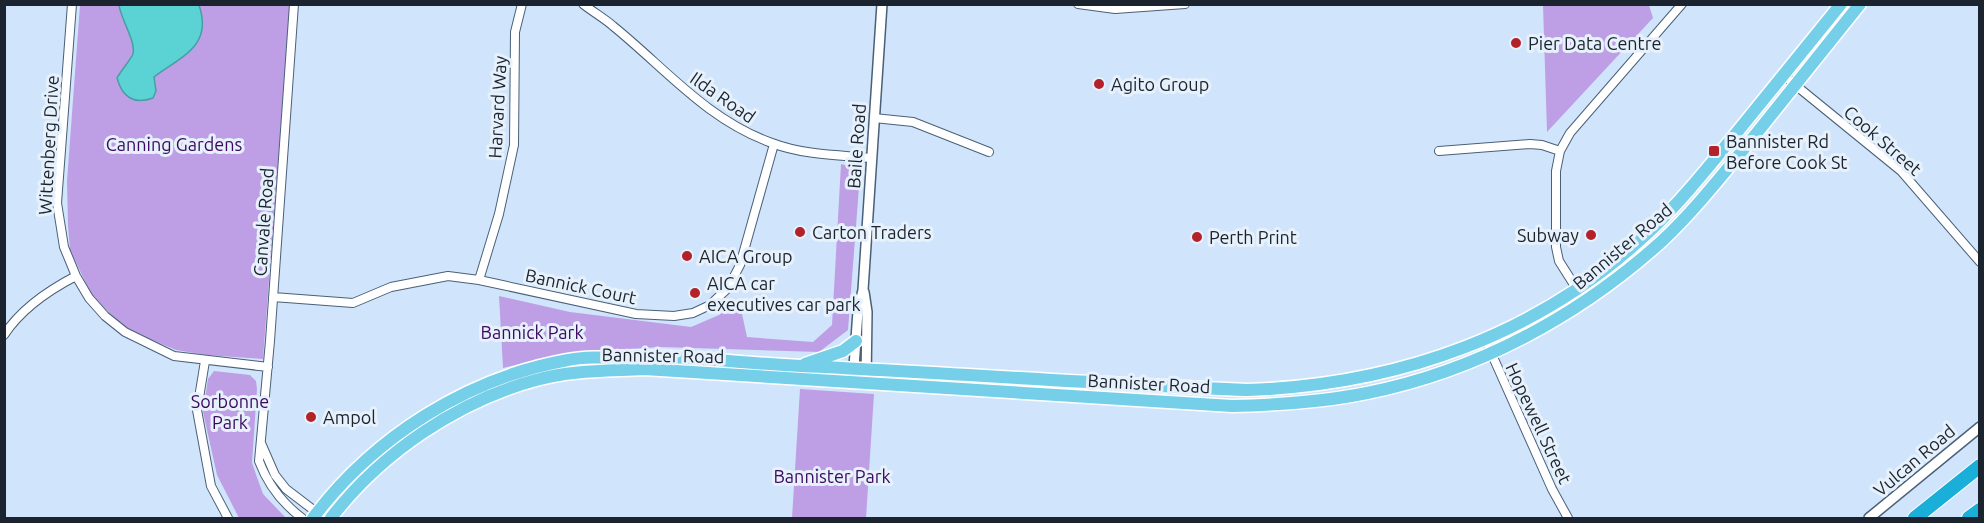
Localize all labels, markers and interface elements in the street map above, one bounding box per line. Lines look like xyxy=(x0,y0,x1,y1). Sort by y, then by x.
place label: Pier Data Centre xyxy=(1528,33,1661,53)
marker: Pier Data Centre xyxy=(1509,36,1523,50)
street label: Harvard Way xyxy=(484,55,510,159)
street label: Ilda Road xyxy=(687,67,759,127)
place label: Agito Group xyxy=(1111,74,1209,94)
street label: Wittenberg Drive xyxy=(34,75,62,215)
marker: Agito Group xyxy=(1092,77,1106,91)
street label: Cook Street xyxy=(1840,101,1926,179)
street label: Baile Road xyxy=(843,103,869,189)
place label: Bannister Rd Before Cook St xyxy=(1726,131,1847,172)
park label: Canning Gardens xyxy=(106,134,242,154)
marker: Bannister Rd Before Cook St xyxy=(1707,144,1721,158)
street label: Canvale Road xyxy=(249,167,277,277)
street label: Bannister Road xyxy=(1569,199,1675,293)
place label: Carton Traders xyxy=(812,222,932,242)
marker: Carton Traders xyxy=(793,225,807,239)
place label: Subway xyxy=(1517,225,1579,245)
place label: Perth Print xyxy=(1209,227,1297,247)
marker: Subway xyxy=(1584,228,1598,242)
marker: Perth Print xyxy=(1190,230,1204,244)
place label: AICA Group xyxy=(699,246,793,266)
marker: AICA Group xyxy=(680,249,694,263)
street label: Bannick Court xyxy=(524,264,638,308)
place label: AICA car executives car park xyxy=(707,273,861,314)
marker: AICA car executives car park xyxy=(688,286,702,300)
park label: Bannick Park xyxy=(481,322,583,342)
street label: Bannister Road xyxy=(601,344,725,366)
street label: Hopewell Street xyxy=(1502,359,1576,487)
street label: Bannister Road xyxy=(1087,370,1211,396)
park label: Sorbonne Park xyxy=(191,391,269,432)
place label: Ampol xyxy=(323,407,376,427)
marker: Ampol xyxy=(304,410,318,424)
street label: Vulcan Road xyxy=(1869,420,1959,500)
park label: Bannister Park xyxy=(773,466,891,486)

